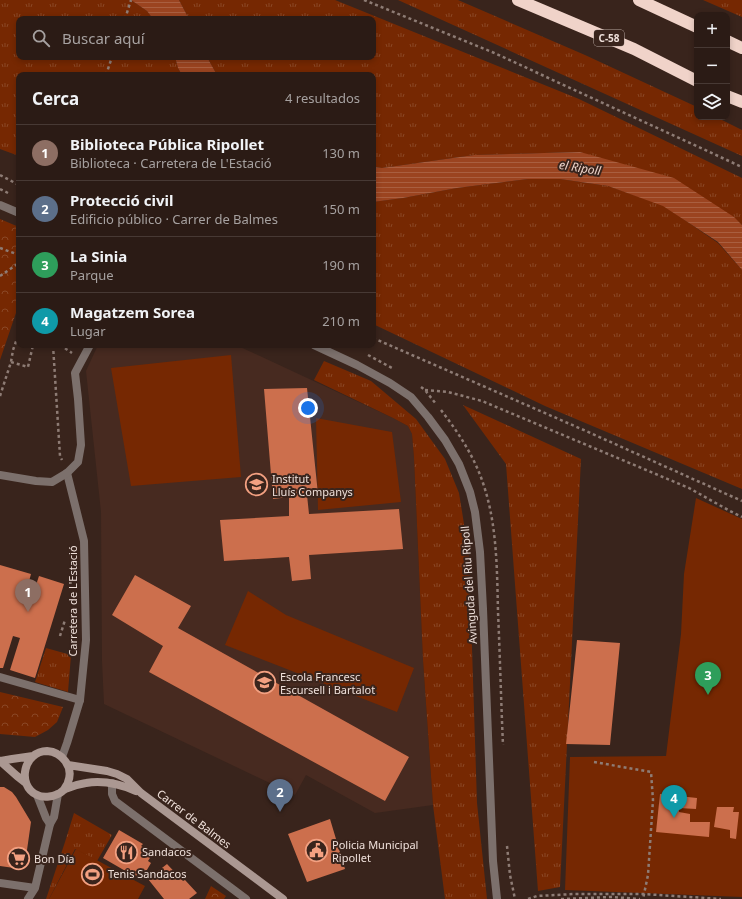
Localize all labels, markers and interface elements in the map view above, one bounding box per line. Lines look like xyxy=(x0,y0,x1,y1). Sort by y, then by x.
map controls xyxy=(694,12,730,120)
button: + xyxy=(694,12,730,48)
search box xyxy=(16,16,376,60)
icon: search xyxy=(30,27,52,49)
text: Buscar aquí xyxy=(62,28,145,48)
road number: C-58 xyxy=(594,30,624,46)
button: − xyxy=(694,48,730,84)
button: layers xyxy=(694,84,730,120)
text: Cerca xyxy=(32,87,79,110)
text: 4 resultados xyxy=(285,89,360,107)
text: Biblioteca Pública Ripollet xyxy=(70,134,264,154)
text: 1 xyxy=(41,144,49,162)
text: 130 m xyxy=(322,144,360,162)
text: Biblioteca · Carretera de L'Estació xyxy=(70,154,272,172)
water label: el Ripoll xyxy=(558,156,603,179)
text: Protecció civil xyxy=(70,190,174,210)
text: 2 xyxy=(41,200,49,218)
text: 150 m xyxy=(322,200,360,218)
text: Edificio público · Carrer de Balmes xyxy=(70,210,278,228)
text: La Sinia xyxy=(70,246,127,266)
text: 3 xyxy=(41,256,49,274)
text: 190 m xyxy=(322,256,360,274)
text: Parque xyxy=(70,266,114,284)
text: Magatzem Sorea xyxy=(70,302,195,322)
text: 4 xyxy=(41,312,49,330)
text: 210 m xyxy=(322,312,360,330)
text: Lugar xyxy=(70,322,106,340)
your location xyxy=(298,398,318,418)
place label: Institut Lluís Companys xyxy=(272,471,353,499)
school or university icon: Institut Lluís Companys xyxy=(244,472,270,498)
street label: Avinguda del Riu Ripoll xyxy=(457,525,480,645)
street label: Carretera de L'Estació xyxy=(65,545,80,657)
pin: 1 xyxy=(15,579,41,612)
pin: 3 xyxy=(695,662,721,695)
place label: Escola Francesc Escursell i Bartalot xyxy=(280,669,375,697)
school or university icon: Escola Francesc Escursell i Bartalot xyxy=(251,670,277,696)
pin: 2 xyxy=(267,779,293,812)
pin: 4 xyxy=(661,785,687,818)
street label: Carrer de Balmes xyxy=(154,786,234,851)
place label: Policia Municipal Ripollet xyxy=(332,837,418,865)
public building icon: Policia Municipal Ripollet xyxy=(304,838,330,864)
restaurant icon: Sandacos xyxy=(113,839,139,865)
place label: Sandacos xyxy=(142,844,191,859)
supermarket icon: Bon Día xyxy=(5,846,31,872)
place label: Bon Día xyxy=(34,851,75,866)
sports icon: Tenis Sandacos xyxy=(79,861,105,887)
place label: Tenis Sandacos xyxy=(108,866,186,881)

